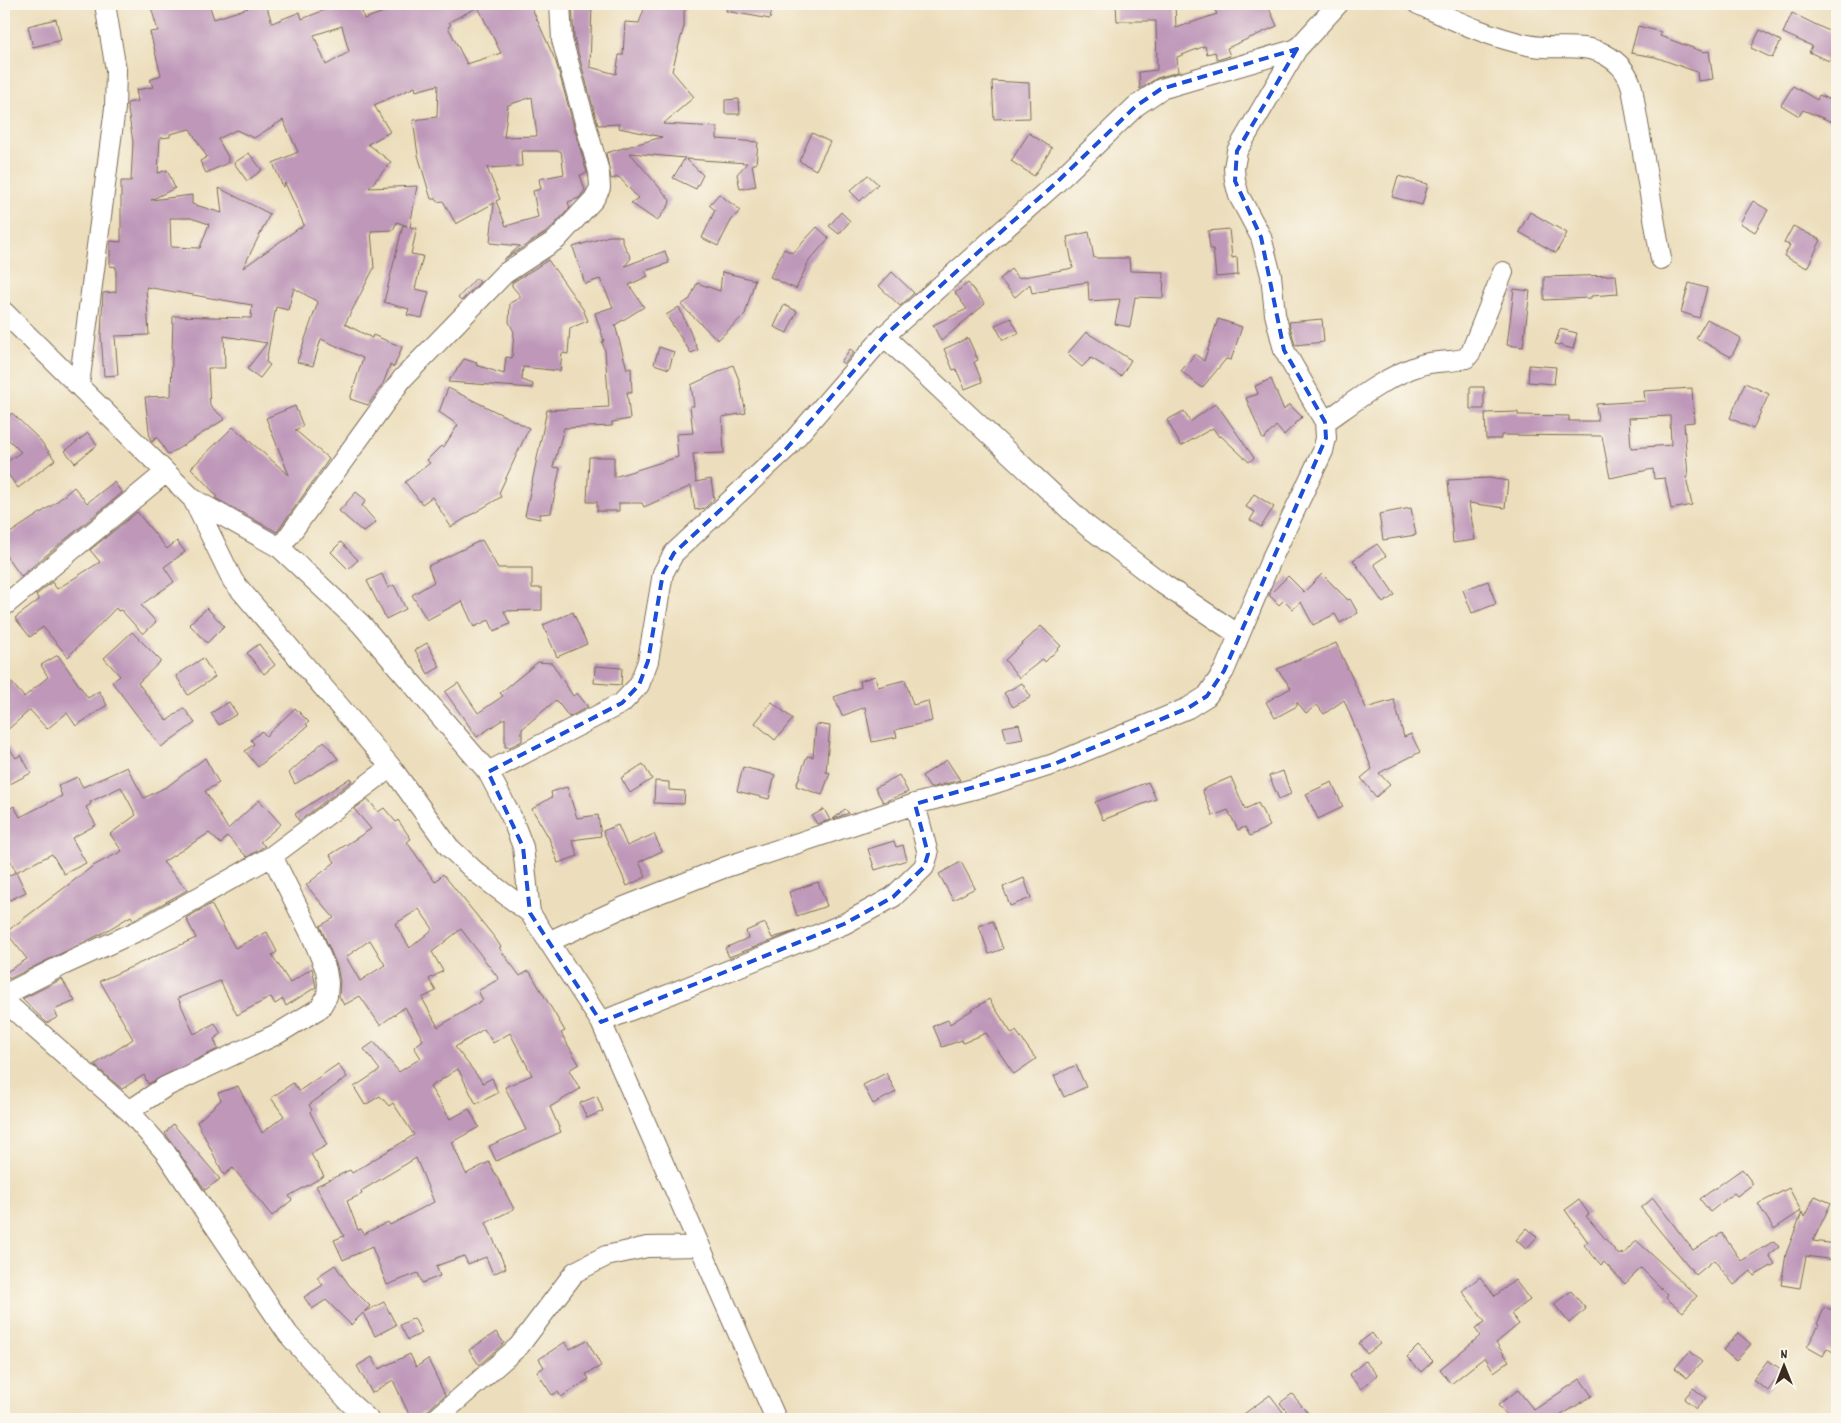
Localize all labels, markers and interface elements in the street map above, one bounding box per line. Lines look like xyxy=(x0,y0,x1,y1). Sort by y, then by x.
north arrow xyxy=(1758,1340,1808,1390)
text: N xyxy=(1781,1345,1788,1365)

